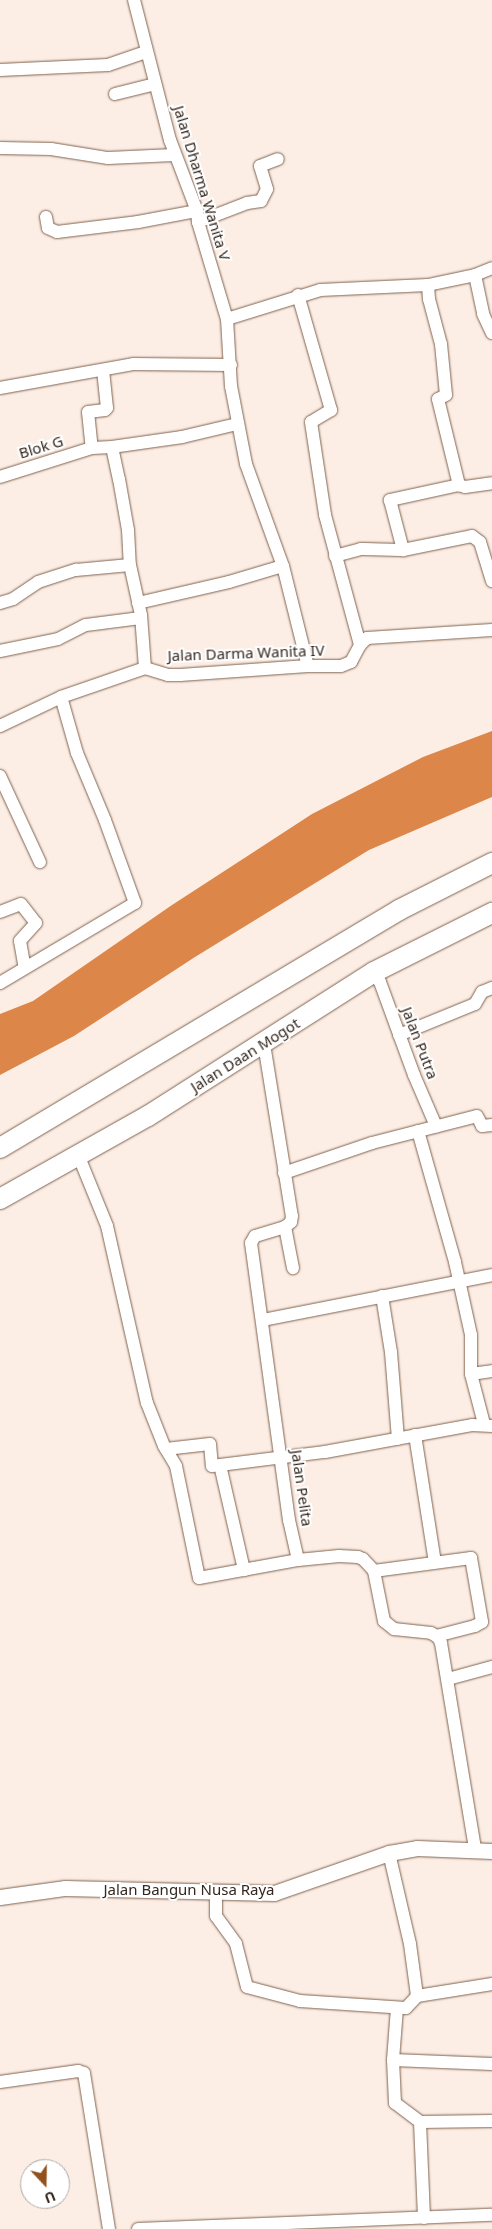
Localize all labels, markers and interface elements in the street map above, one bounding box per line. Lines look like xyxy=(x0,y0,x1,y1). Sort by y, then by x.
street label: Jalan Dharma Wanita V xyxy=(170,103,234,263)
street label: Blok G xyxy=(17,432,65,462)
street label: Jalan Darma Wanita IV xyxy=(167,641,325,665)
street label: Jalan Putra xyxy=(398,1004,442,1082)
street label: Jalan Daan Mogot xyxy=(187,1014,303,1096)
street label: Jalan Pelita xyxy=(288,1449,316,1527)
street label: Jalan Bangun Nusa Raya xyxy=(103,1881,275,1899)
north arrow xyxy=(20,2159,70,2209)
text: U xyxy=(42,2187,59,2208)

